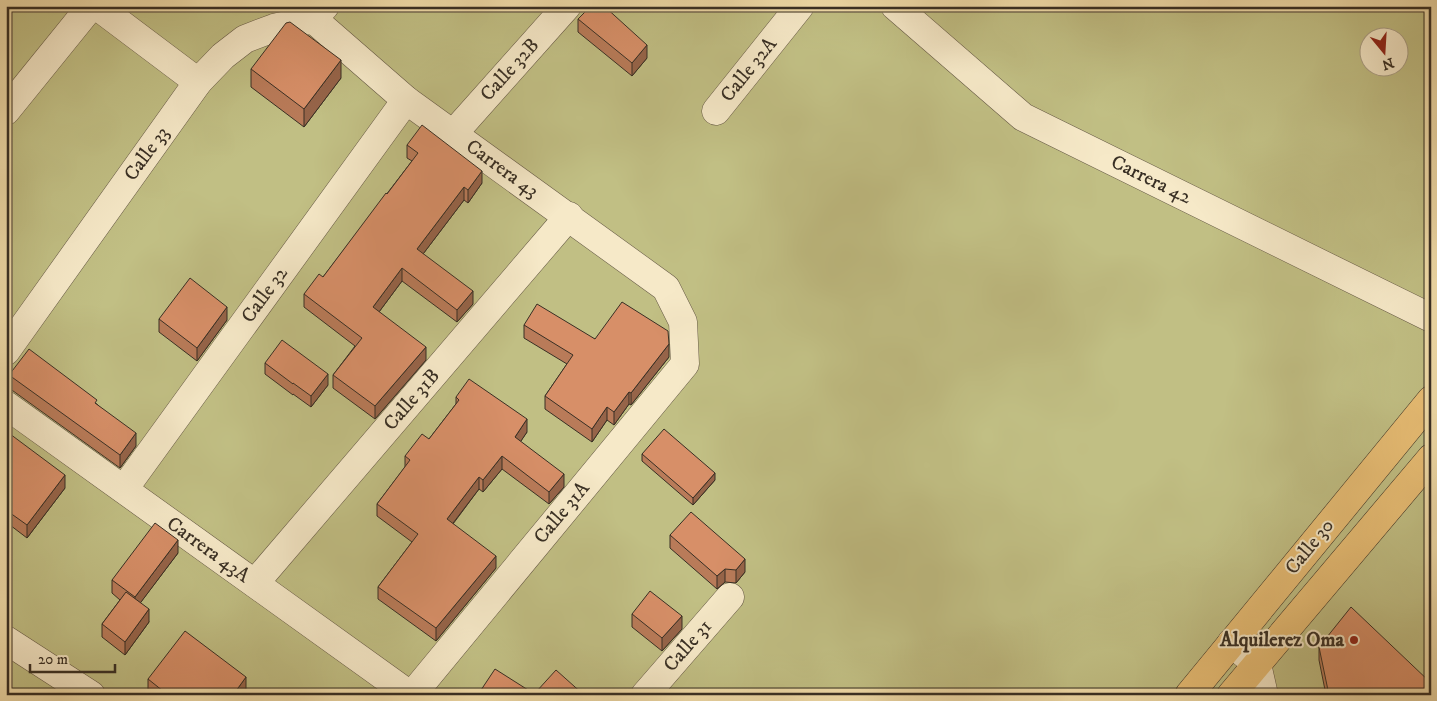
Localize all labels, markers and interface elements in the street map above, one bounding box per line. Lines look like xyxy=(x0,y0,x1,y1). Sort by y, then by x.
north arrow xyxy=(1360,28,1410,78)
street label: Calle 32A xyxy=(715,32,783,108)
street label: Calle 32B xyxy=(475,33,545,107)
text: N xyxy=(1379,53,1396,74)
street label: Calle 33 xyxy=(119,122,175,186)
street label: Carrera 43 xyxy=(461,134,543,204)
street label: Carrera 42 xyxy=(1107,150,1196,210)
street label: Calle 32 xyxy=(236,262,294,328)
street label: Calle 31B xyxy=(378,364,446,436)
street label: Calle 31A xyxy=(529,476,595,549)
street label: Carrera 43A xyxy=(161,511,255,589)
street label: Calle 30 xyxy=(1280,514,1340,580)
street label: Calle 31 xyxy=(659,615,717,677)
place label: Alquilerez Oma xyxy=(1219,628,1345,653)
marker: Alquilerez Oma xyxy=(1348,634,1360,646)
scale bar xyxy=(30,641,115,673)
text: 20 m xyxy=(38,650,68,669)

